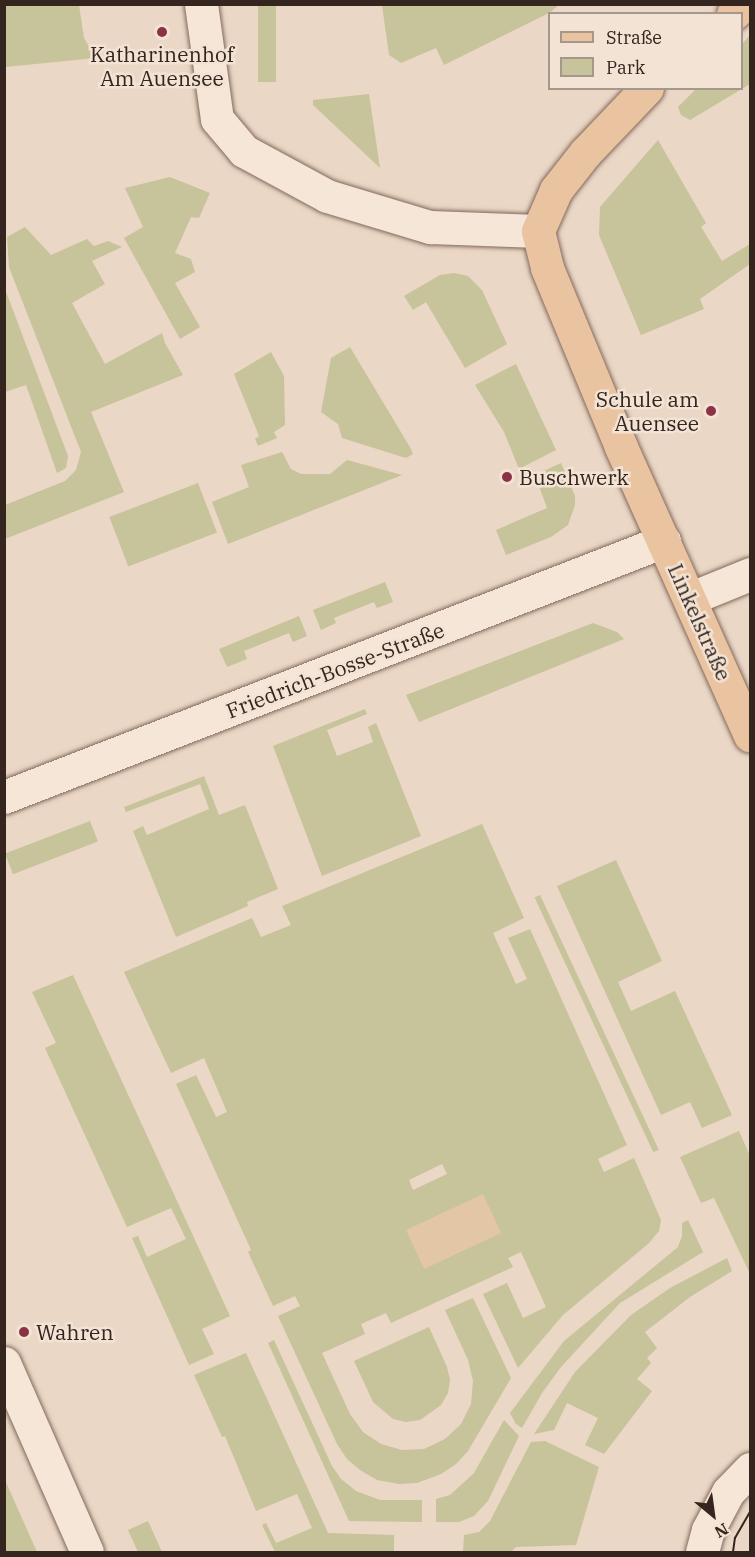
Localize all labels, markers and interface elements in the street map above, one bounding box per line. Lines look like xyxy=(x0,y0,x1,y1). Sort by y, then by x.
legend xyxy=(548,12,743,90)
marker: Katharinenhof Am Auensee xyxy=(155,25,169,39)
text: Straße xyxy=(606,26,662,49)
place label: Katharinenhof Am Auensee xyxy=(90,41,234,91)
text: Park xyxy=(606,56,645,79)
place label: Schule am Auensee xyxy=(596,386,699,436)
marker: Schule am Auensee xyxy=(704,404,718,418)
place label: Buschwerk xyxy=(519,464,629,490)
marker: Buschwerk xyxy=(500,470,514,484)
street label: Linkelstraße xyxy=(663,560,737,684)
street label: Friedrich-Bosse-Straße xyxy=(222,617,448,723)
place label: Wahren xyxy=(36,1319,114,1345)
marker: Wahren xyxy=(17,1325,31,1339)
north arrow xyxy=(683,1485,743,1545)
text: N xyxy=(711,1519,732,1543)

